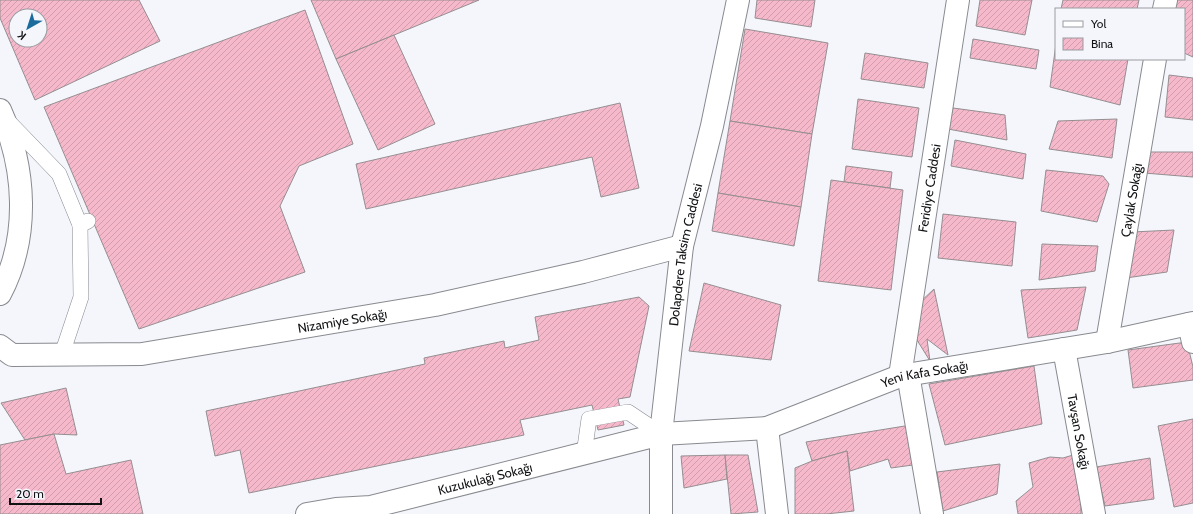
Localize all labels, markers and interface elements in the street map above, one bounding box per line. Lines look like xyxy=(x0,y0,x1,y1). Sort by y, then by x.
north arrow xyxy=(8,8,48,48)
legend xyxy=(1055,8,1185,60)
text: Yol xyxy=(1090,16,1106,31)
text: K xyxy=(15,28,29,43)
text: Bina xyxy=(1091,36,1113,51)
street label: Feridiye Caddesi xyxy=(914,143,944,234)
street label: Çaylak Sokağı xyxy=(1117,162,1145,238)
street label: Dolapdere Taksim Caddesi xyxy=(665,182,705,327)
street label: Nizamiye Sokağı xyxy=(296,305,388,336)
street label: Yeni Kafa Sokağı xyxy=(878,357,969,391)
street label: Tavşan Sokağı xyxy=(1064,393,1094,471)
street label: Kuzukulağı Sokağı xyxy=(436,459,534,498)
scale bar xyxy=(10,480,101,506)
text: 20 m xyxy=(16,486,44,501)

